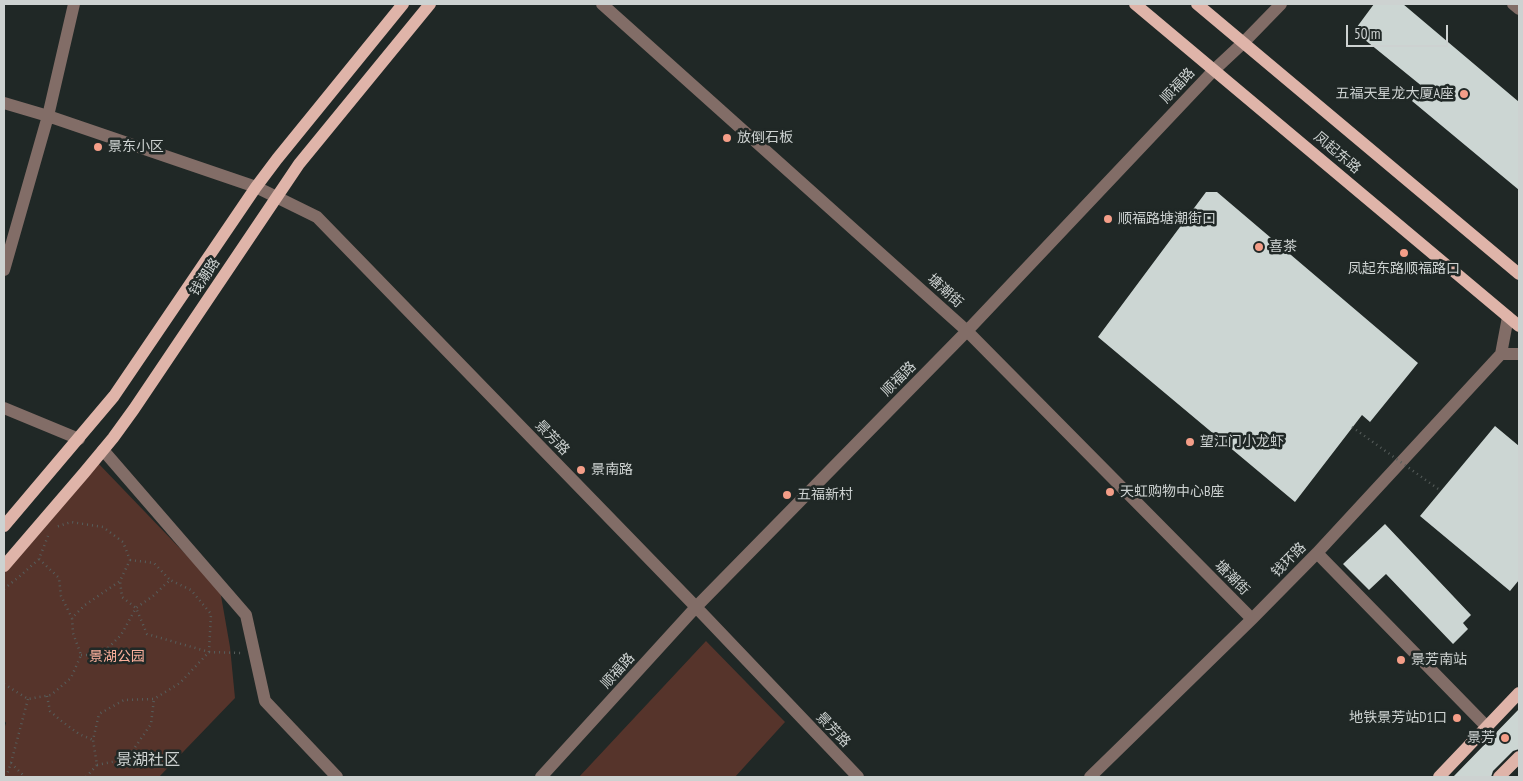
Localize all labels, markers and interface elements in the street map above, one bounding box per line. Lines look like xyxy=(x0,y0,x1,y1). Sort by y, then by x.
scale bar xyxy=(1348,15,1450,47)
text: 50 m xyxy=(1354,24,1380,43)
street label: 顺福路 xyxy=(1158,65,1198,107)
place label: 五福天星龙大厦A座 xyxy=(1335,86,1454,102)
marker: 五福天星龙大厦A座 xyxy=(1458,88,1470,100)
street label: 凤起东路 xyxy=(1310,129,1364,177)
place label: 放倒石板 xyxy=(737,130,793,146)
marker: 放倒石板 xyxy=(721,132,733,144)
place label: 景东小区 xyxy=(108,139,164,155)
marker: 景东小区 xyxy=(92,141,104,153)
place label: 顺福路塘潮街口 xyxy=(1118,211,1216,227)
marker: 顺福路塘潮街口 xyxy=(1102,213,1114,225)
place label: 喜茶 xyxy=(1269,239,1297,255)
marker: 喜茶 xyxy=(1253,241,1265,253)
marker: 凤起东路顺福路口 xyxy=(1398,247,1410,259)
street label: 钱潮路 xyxy=(186,255,224,299)
place label: 凤起东路顺福路口 xyxy=(1348,261,1460,277)
street label: 塘潮街 xyxy=(924,271,966,311)
street label: 顺福路 xyxy=(878,358,920,400)
street label: 景芳路 xyxy=(531,417,573,459)
place label: 望江门小龙虾 xyxy=(1200,434,1284,450)
marker: 望江门小龙虾 xyxy=(1184,436,1196,448)
place label: 景南路 xyxy=(591,462,633,478)
marker: 景南路 xyxy=(575,464,587,476)
place label: 天虹购物中心B座 xyxy=(1120,484,1225,500)
marker: 天虹购物中心B座 xyxy=(1104,486,1116,498)
place label: 五福新村 xyxy=(797,487,853,503)
marker: 五福新村 xyxy=(781,489,793,501)
street label: 钱环路 xyxy=(1268,539,1310,581)
street label: 塘潮街 xyxy=(1211,557,1253,599)
park label: 景湖公园 xyxy=(89,649,145,665)
street label: 顺福路 xyxy=(598,650,638,692)
place label: 景芳南站 xyxy=(1411,652,1467,668)
marker: 景芳南站 xyxy=(1395,654,1407,666)
street label: 景芳路 xyxy=(812,709,854,751)
place label: 地铁景芳站D1口 xyxy=(1349,710,1447,726)
marker: 地铁景芳站D1口 xyxy=(1451,712,1463,724)
place label: 景芳 xyxy=(1467,730,1495,746)
marker: 景芳 xyxy=(1499,732,1511,744)
district label: 景湖社区 xyxy=(116,750,180,770)

